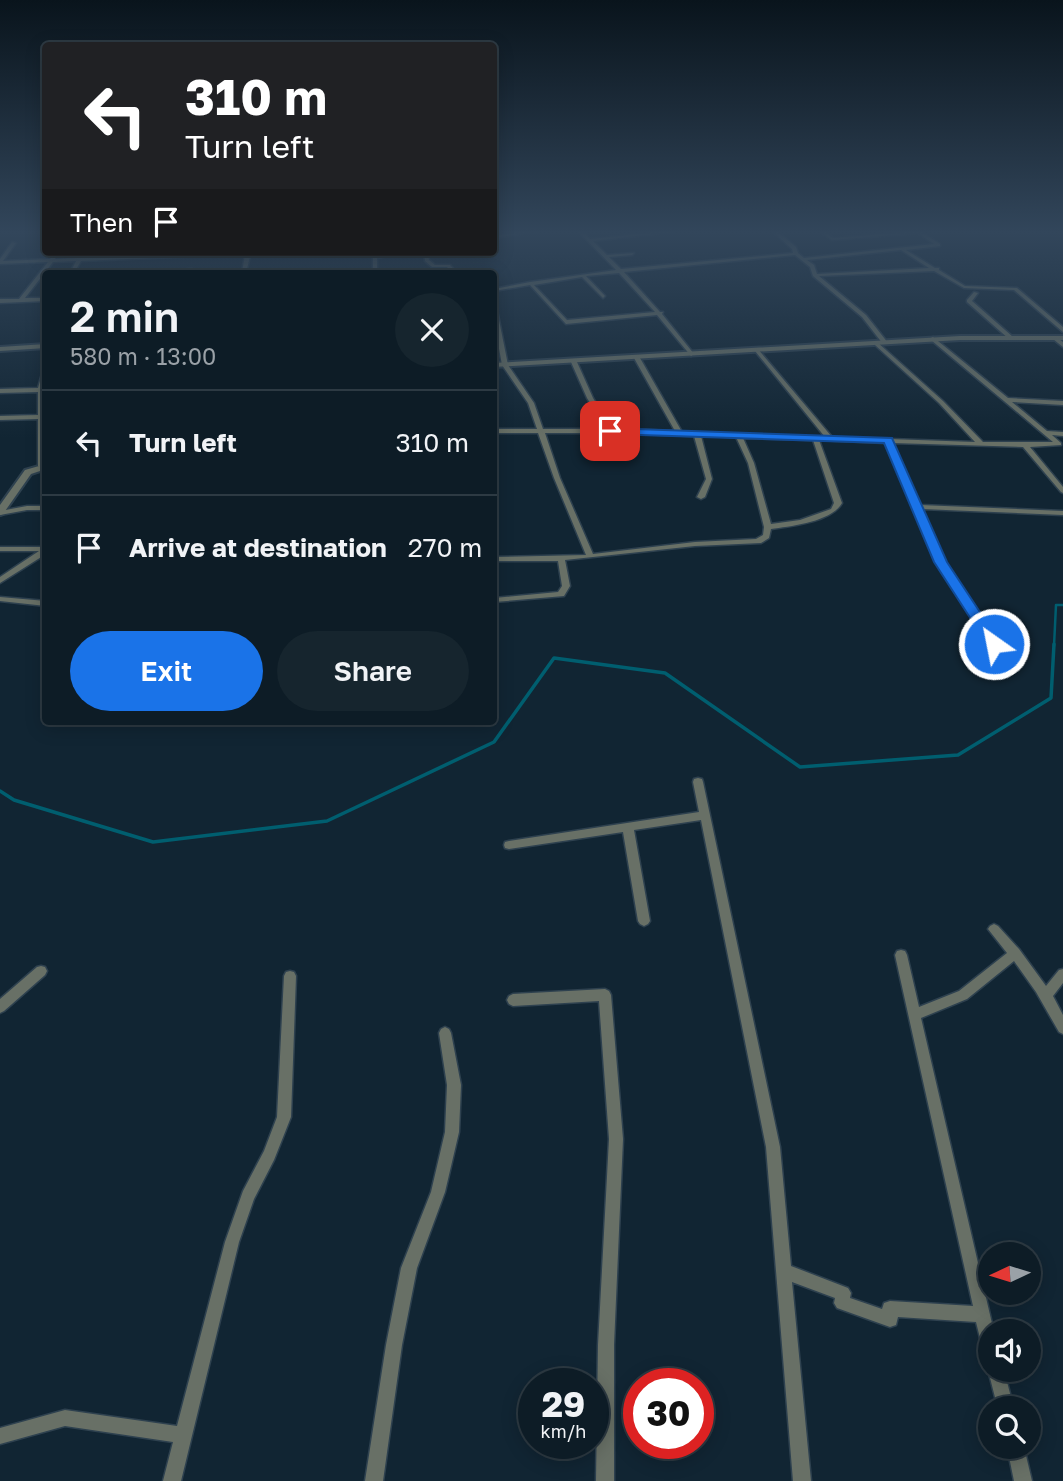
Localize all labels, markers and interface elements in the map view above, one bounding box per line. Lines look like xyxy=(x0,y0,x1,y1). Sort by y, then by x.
text: 310 m xyxy=(185,67,327,126)
icon: left xyxy=(70,70,161,161)
text: Turn left xyxy=(185,127,314,165)
icon: arrive xyxy=(147,203,185,241)
text: Then xyxy=(70,207,133,238)
text: 2 min xyxy=(70,291,179,341)
button: close xyxy=(395,293,469,367)
text: 580 m · 13:00 xyxy=(70,342,216,370)
pin xyxy=(580,401,640,461)
icon: arrive xyxy=(591,412,629,450)
icon: left xyxy=(70,424,108,462)
text: Turn left xyxy=(129,427,237,458)
text: 310 m xyxy=(396,427,469,458)
icon: arrive xyxy=(70,529,108,567)
text: Arrive at destination xyxy=(129,532,387,563)
text: 270 m xyxy=(408,532,482,563)
position arrow xyxy=(957,607,1031,681)
button: Exit xyxy=(70,631,263,711)
button: Share xyxy=(277,631,469,711)
north arrow xyxy=(978,1242,1041,1306)
map controls xyxy=(978,1242,1041,1459)
button: sound xyxy=(978,1319,1041,1382)
speed limit sign: 30 xyxy=(623,1368,714,1459)
text: 29 xyxy=(542,1383,585,1425)
button: search xyxy=(978,1396,1041,1459)
text: km/h xyxy=(541,1420,586,1442)

